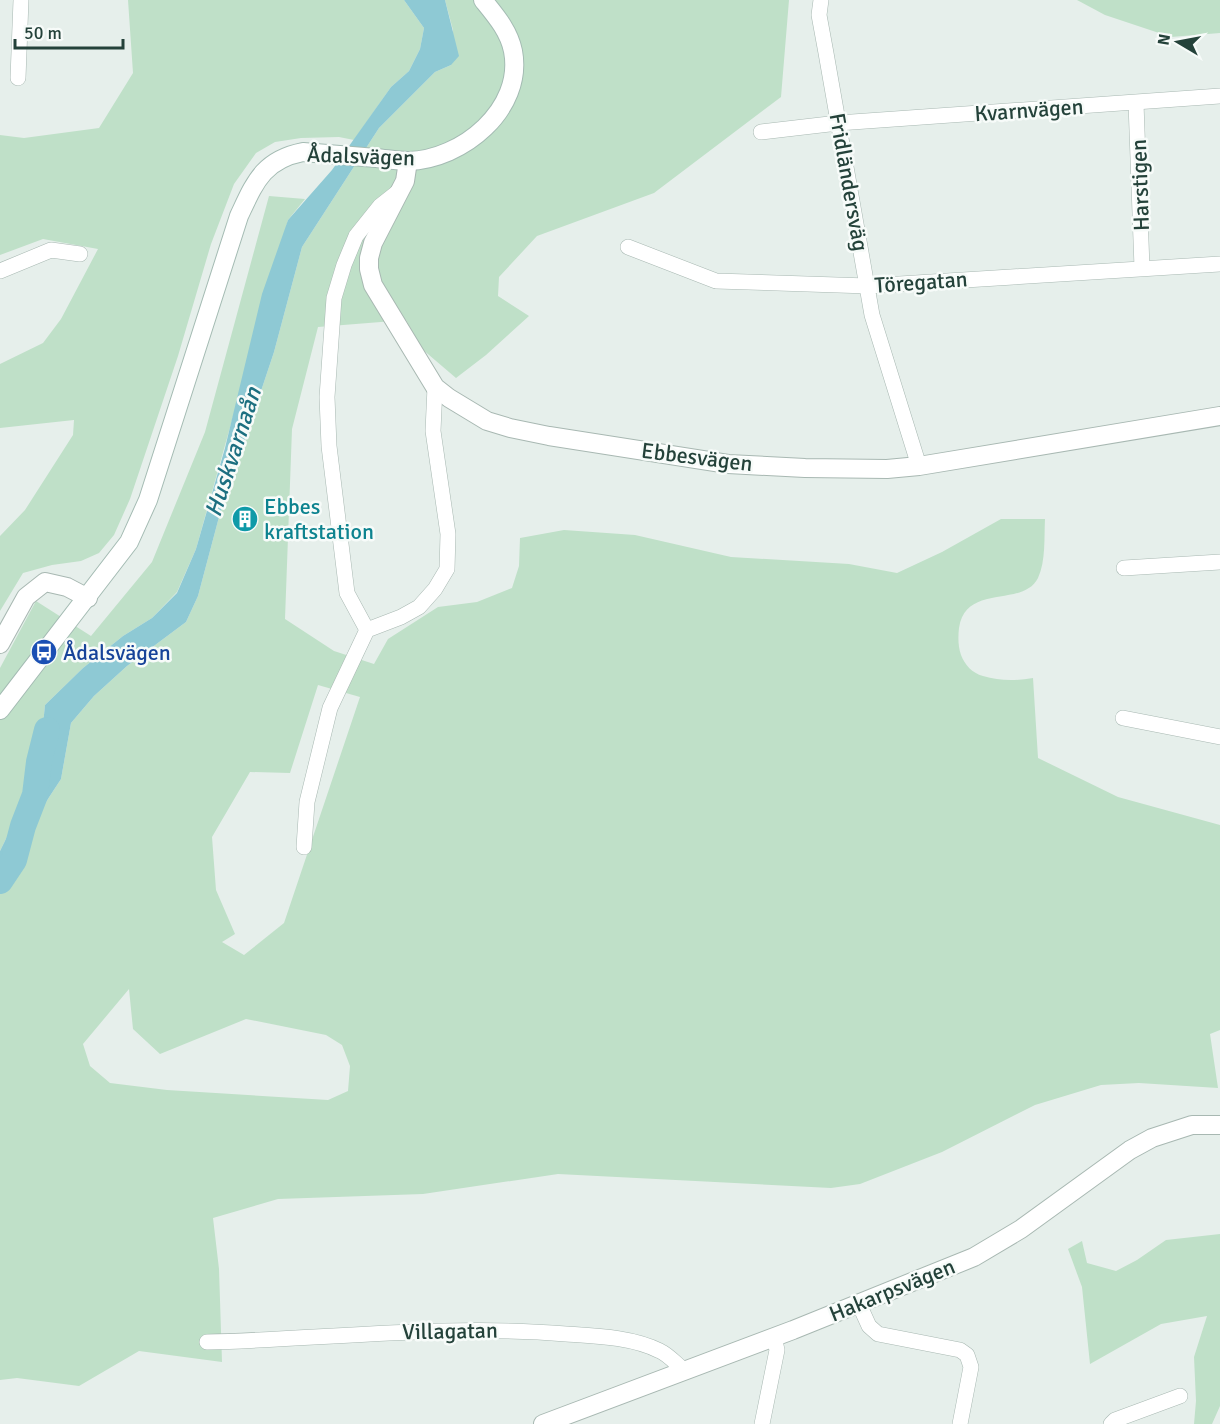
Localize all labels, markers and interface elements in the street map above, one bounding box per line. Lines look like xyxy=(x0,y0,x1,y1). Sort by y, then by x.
scale bar xyxy=(15,12,123,50)
north arrow xyxy=(1148,12,1208,72)
text: 50 m xyxy=(24,22,62,44)
text: N xyxy=(1153,32,1175,47)
street label: Kvarnvägen xyxy=(974,93,1084,127)
street label: Fridländersväg xyxy=(824,111,874,253)
street label: Harstigen xyxy=(1125,138,1155,232)
street label: Ådalsvägen xyxy=(307,141,415,171)
street label: Töregatan xyxy=(874,265,968,299)
water label: Huskvarnaån xyxy=(198,383,268,520)
street label: Ebbesvägen xyxy=(640,437,754,477)
place label: Ebbes kraftstation xyxy=(264,493,374,545)
building icon: Ebbes kraftstation xyxy=(230,504,260,534)
bus stop icon: Ådalsvägen xyxy=(29,637,59,667)
place label: Ådalsvägen xyxy=(63,639,171,666)
street label: Hakarpsvägen xyxy=(825,1253,959,1327)
street label: Villagatan xyxy=(402,1317,498,1345)

